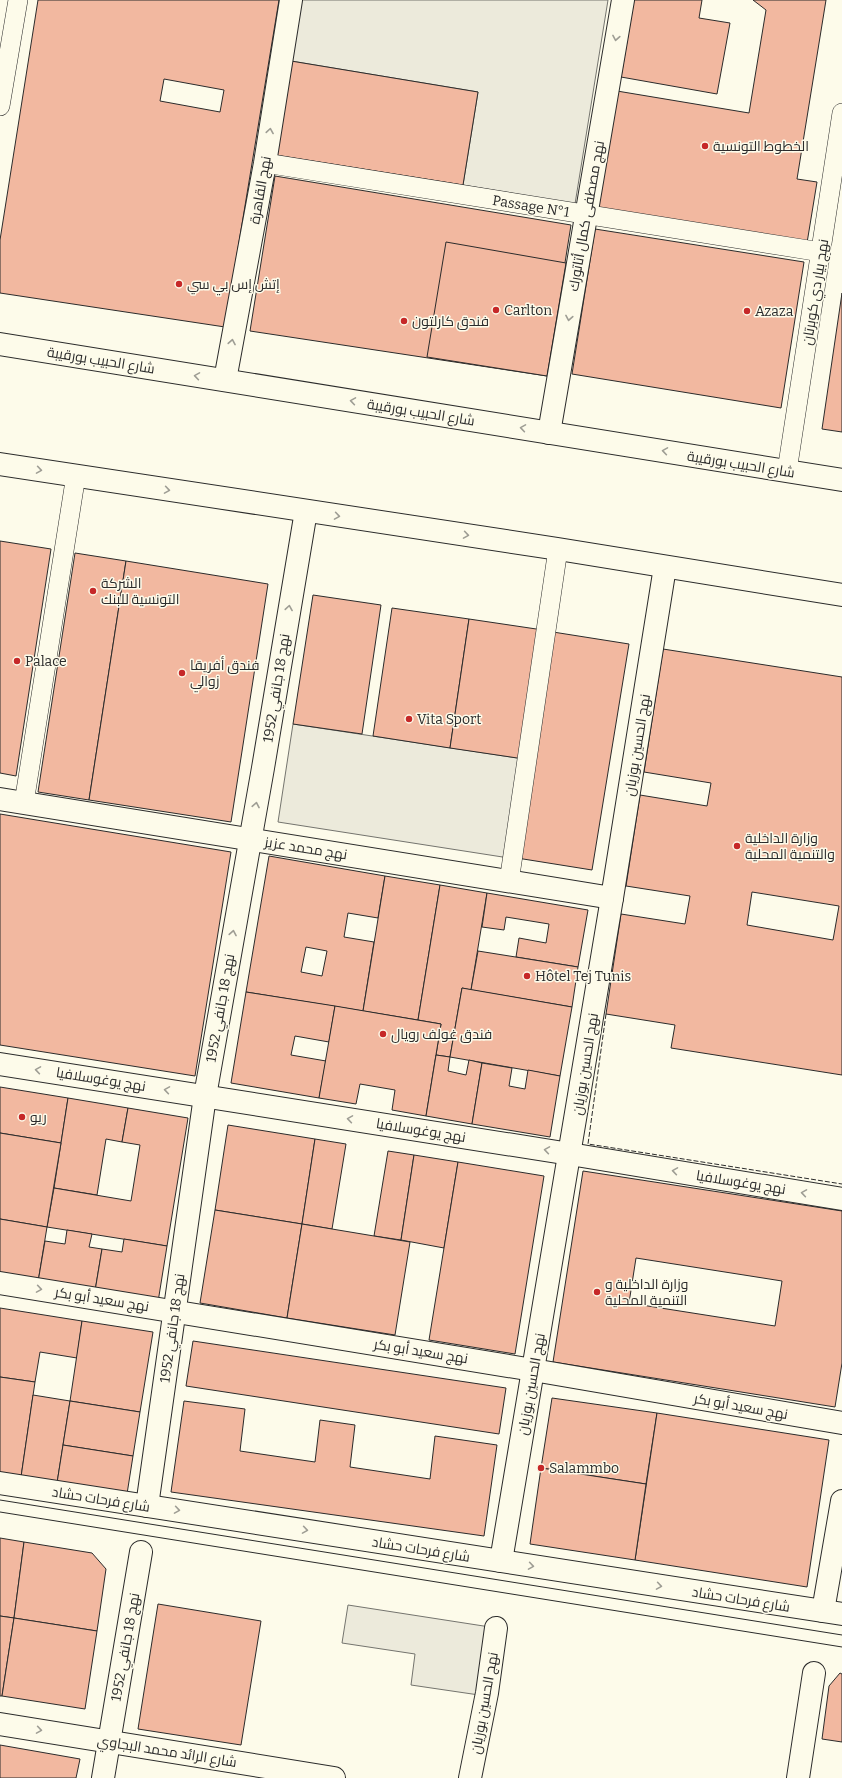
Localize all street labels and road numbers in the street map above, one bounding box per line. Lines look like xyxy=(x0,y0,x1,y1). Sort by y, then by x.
street label: نهج مصطفى كمال أتاتورك xyxy=(564,139,608,293)
street label: نهج القاهرة xyxy=(246,155,275,225)
street label: Passage N°1 xyxy=(491,192,571,221)
street label: نهج بيار دي كوبرتان xyxy=(799,238,835,347)
street label: شارع الحبيب بورقيبة xyxy=(46,344,156,377)
street label: شارع الحبيب بورقيبة xyxy=(366,396,476,429)
street label: شارع الحبيب بورقيبة xyxy=(686,448,796,481)
street label: نهج 18 جانفي 1952 xyxy=(259,632,296,744)
street label: نهج الحسين بوزيان xyxy=(621,693,654,797)
street label: نهج محمد عزيز xyxy=(262,833,348,863)
street label: نهج 18 جانفي 1952 xyxy=(203,952,241,1064)
street label: نهج الحسين بوزيان xyxy=(569,1012,602,1116)
street label: نهج يوغوسلافيا xyxy=(55,1064,147,1095)
street label: نهج يوغوسلافيا xyxy=(375,1115,467,1146)
street label: نهج يوغوسلافيا xyxy=(695,1167,787,1198)
street label: نهج 18 جانفي 1952 xyxy=(156,1272,192,1384)
street label: نهج سعيد أبو بكر xyxy=(53,1283,150,1315)
street label: نهج الحسين بوزيان xyxy=(514,1332,549,1436)
street label: نهج سعيد أبو بكر xyxy=(372,1335,469,1367)
street label: نهج سعيد أبو بكر xyxy=(692,1389,789,1423)
street label: شارع فرحات حشاد xyxy=(51,1483,151,1516)
street label: شارع فرحات حشاد xyxy=(371,1533,471,1566)
street label: شارع فرحات حشاد xyxy=(691,1583,791,1616)
street label: نهج 18 جانفي 1952 xyxy=(108,1591,146,1703)
street label: نهج الحسين بوزيان xyxy=(467,1651,502,1755)
street label: شارع الرائد محمد البجاوي xyxy=(95,1732,238,1774)

